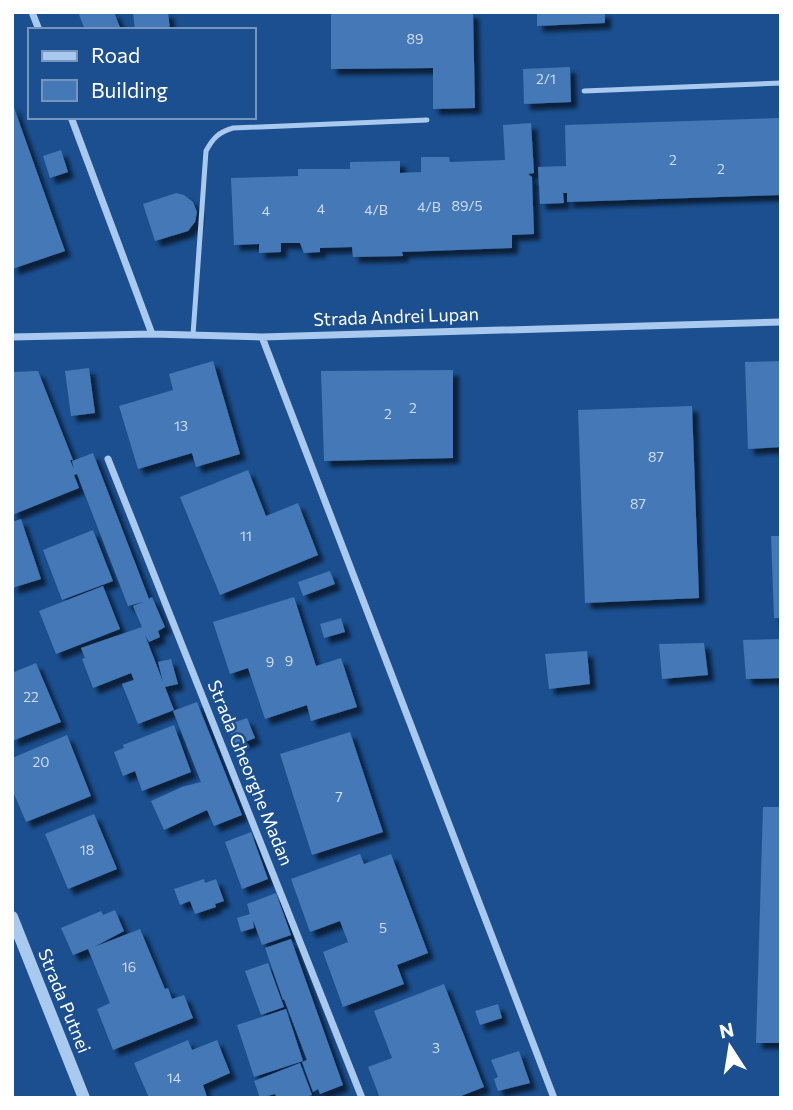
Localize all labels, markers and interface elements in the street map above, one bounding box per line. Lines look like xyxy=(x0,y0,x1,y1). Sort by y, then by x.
legend xyxy=(28,28,256,119)
house number: 89 xyxy=(407,30,424,47)
text: Road xyxy=(91,42,140,67)
house number: 2/1 xyxy=(536,70,556,87)
text: Building xyxy=(91,77,168,102)
house number: 2 xyxy=(669,151,677,168)
house number: 2 xyxy=(717,160,725,177)
house number: 89/5 xyxy=(452,197,483,214)
house number: 4/B xyxy=(417,198,441,215)
house number: 4 xyxy=(317,200,326,217)
house number: 4/B xyxy=(364,201,388,218)
house number: 4 xyxy=(262,202,271,219)
street label: Strada Andrei Lupan xyxy=(313,302,479,330)
house number: 2 xyxy=(409,399,417,416)
house number: 2 xyxy=(384,405,392,422)
house number: 13 xyxy=(174,417,188,434)
house number: 87 xyxy=(648,448,664,465)
house number: 87 xyxy=(630,495,646,512)
house number: 11 xyxy=(240,527,252,544)
house number: 9 xyxy=(285,652,293,669)
house number: 9 xyxy=(266,653,274,670)
street label: Strada Gheorghe Madan xyxy=(204,677,298,869)
house number: 22 xyxy=(23,688,39,705)
house number: 20 xyxy=(33,753,49,770)
house number: 7 xyxy=(335,788,343,805)
house number: 18 xyxy=(80,841,94,858)
house number: 5 xyxy=(379,919,387,936)
street label: Strada Putnei xyxy=(34,945,96,1056)
house number: 16 xyxy=(122,958,136,975)
north arrow xyxy=(695,1012,765,1082)
text: N xyxy=(717,1017,736,1043)
house number: 3 xyxy=(432,1039,440,1056)
house number: 14 xyxy=(167,1069,182,1086)

